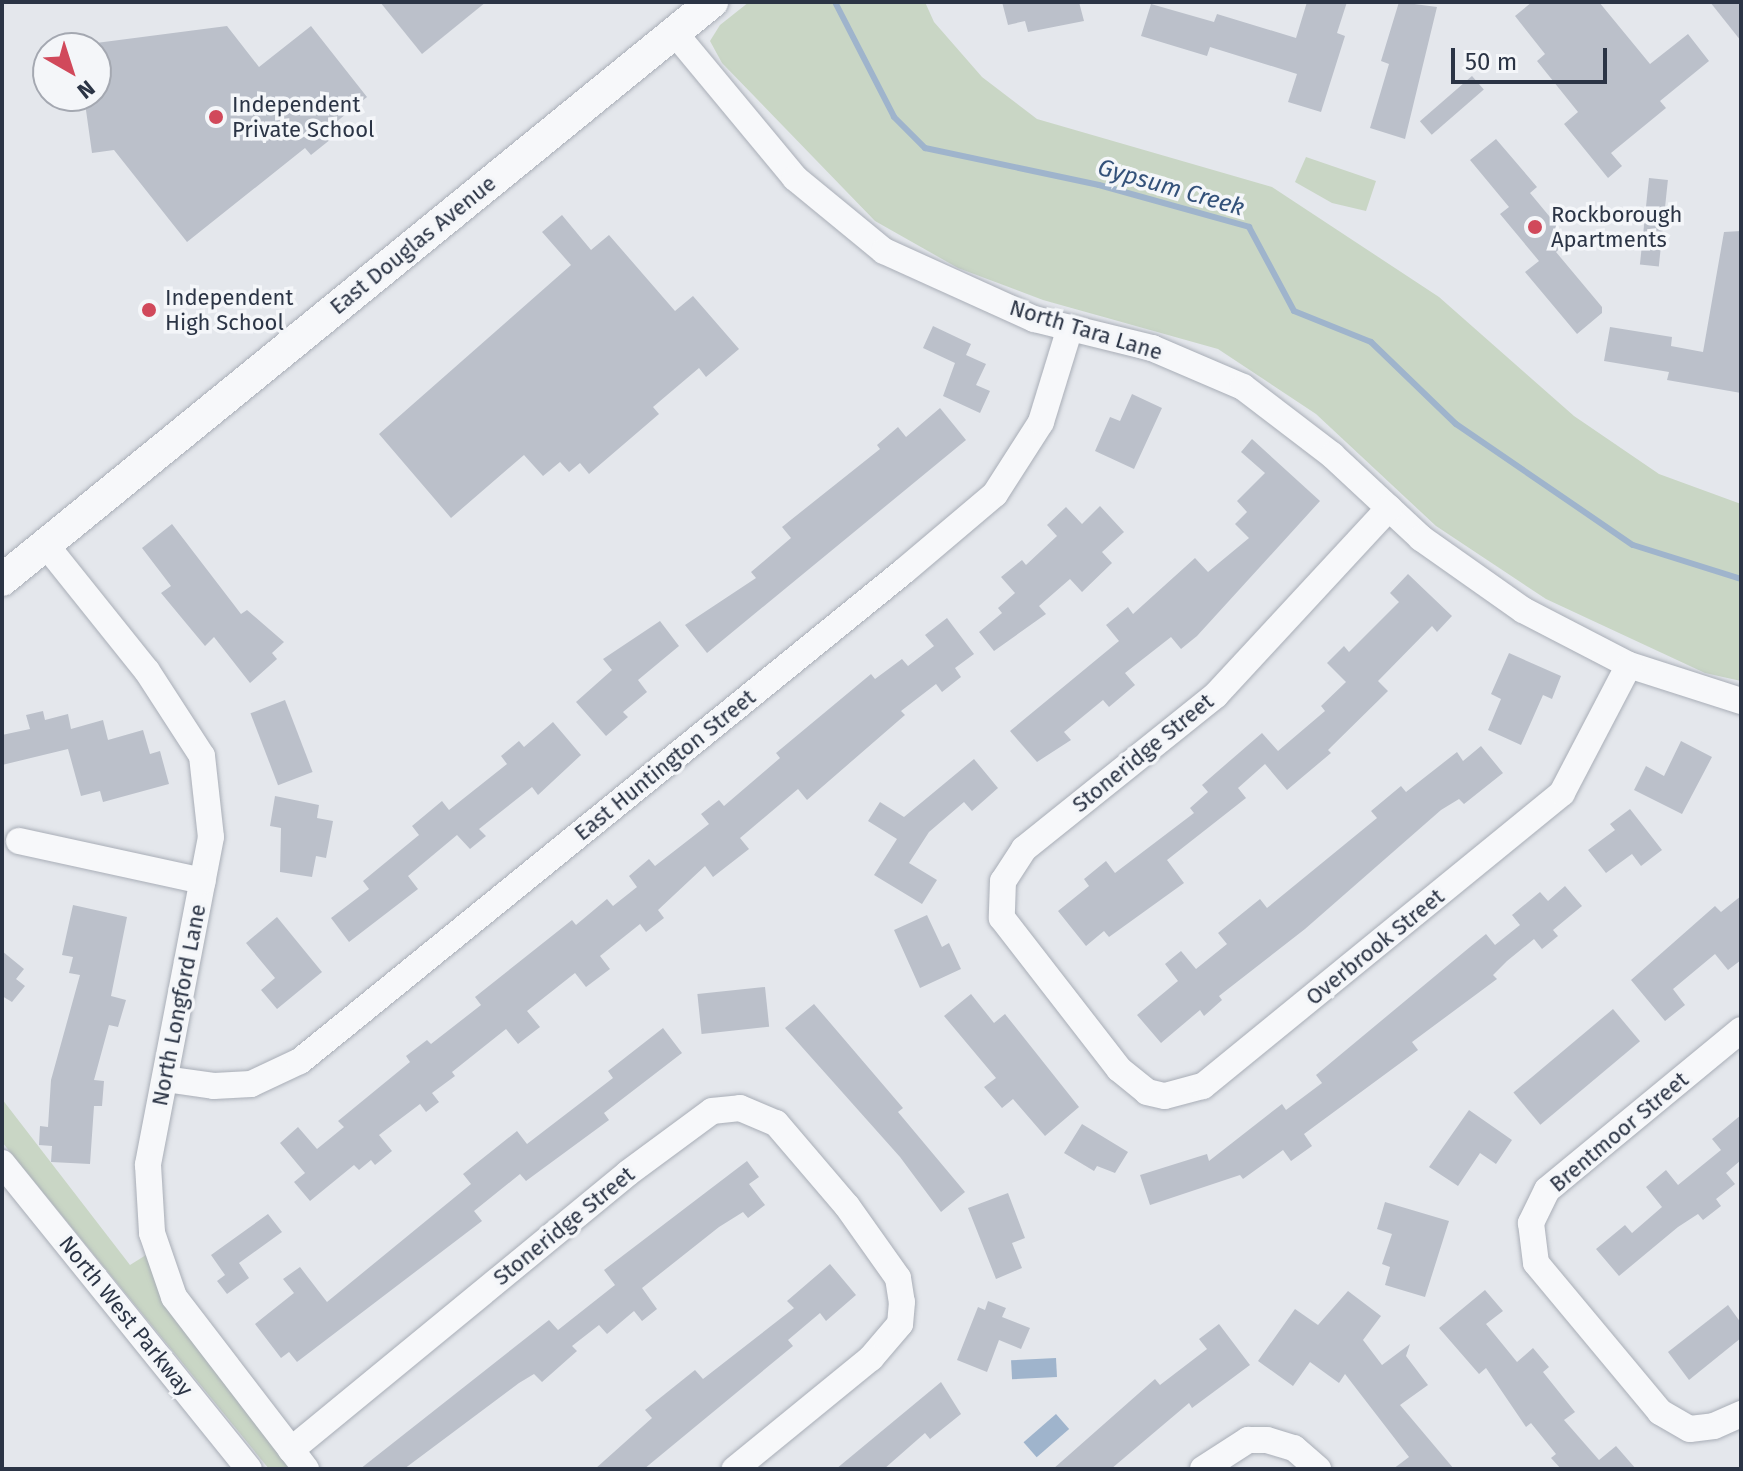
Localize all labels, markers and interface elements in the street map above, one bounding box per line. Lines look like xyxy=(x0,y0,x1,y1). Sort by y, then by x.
north arrow xyxy=(32,32,112,112)
scale bar xyxy=(1455,32,1611,82)
text: 50 m xyxy=(1465,48,1517,76)
text: N xyxy=(72,74,100,105)
place label: Independent Private School xyxy=(232,91,374,142)
marker: Independent Private School xyxy=(207,108,225,126)
water label: Gypsum Creek xyxy=(1094,153,1248,223)
street label: East Douglas Avenue xyxy=(325,170,501,320)
place label: Rockborough Apartments xyxy=(1551,201,1682,252)
marker: Rockborough Apartments xyxy=(1526,218,1544,236)
place label: Independent High School xyxy=(165,284,293,336)
street label: North Tara Lane xyxy=(1006,294,1166,366)
marker: Independent High School xyxy=(140,301,158,319)
street label: East Huntington Street xyxy=(569,684,761,846)
street label: Stoneridge Street xyxy=(1067,688,1219,818)
street label: Overbrook Street xyxy=(1301,883,1449,1011)
street label: North Longford Lane xyxy=(146,902,212,1108)
street label: Brentmoor Street xyxy=(1544,1066,1694,1198)
street label: Stoneridge Street xyxy=(488,1161,640,1291)
street label: North West Parkway xyxy=(53,1231,199,1401)

